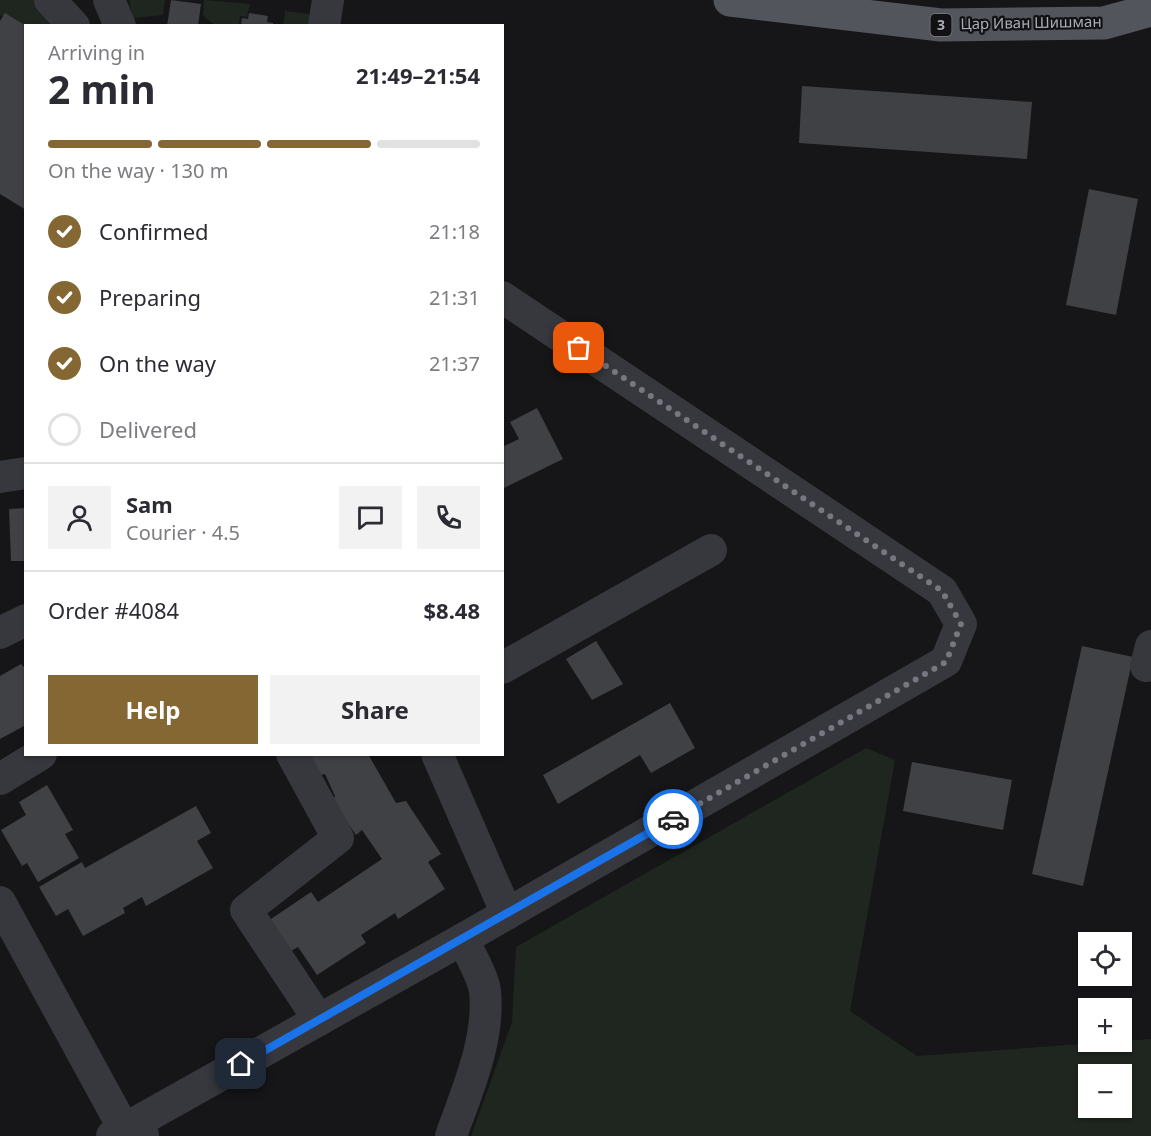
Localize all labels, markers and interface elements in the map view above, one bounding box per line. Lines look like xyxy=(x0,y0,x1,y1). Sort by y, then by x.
street label: Цар Иван Шишман xyxy=(960,11,1102,33)
road number: 3 xyxy=(930,14,952,36)
text: Arriving in xyxy=(48,39,145,66)
text: 21:49–21:54 xyxy=(356,60,480,90)
text: 2 min xyxy=(48,62,155,115)
text: On the way · 130 m xyxy=(48,157,228,184)
icon: check xyxy=(48,215,81,248)
text: Confirmed xyxy=(99,216,209,246)
text: 21:18 xyxy=(429,218,480,245)
icon: check xyxy=(48,281,81,314)
text: Preparing xyxy=(99,282,201,312)
text: 21:31 xyxy=(429,284,480,311)
pin xyxy=(553,322,604,373)
icon: bag xyxy=(562,331,595,364)
icon: check xyxy=(48,347,81,380)
text: On the way xyxy=(99,348,216,378)
text: 21:37 xyxy=(429,350,480,377)
text: Delivered xyxy=(99,414,197,444)
button: person xyxy=(48,486,111,549)
button: chat xyxy=(339,486,402,549)
button: phone xyxy=(417,486,480,549)
text: Sam xyxy=(126,489,173,519)
text: Courier · 4.5 xyxy=(126,519,240,546)
text: Order #4084 xyxy=(48,595,179,625)
text: $8.48 xyxy=(423,595,480,625)
button: Help xyxy=(48,675,258,744)
button: Share xyxy=(270,675,480,744)
courier xyxy=(643,789,703,849)
icon: car xyxy=(657,803,690,836)
map controls xyxy=(1078,932,1132,1118)
button: locate xyxy=(1078,932,1132,986)
button: + xyxy=(1078,998,1132,1052)
pin xyxy=(215,1038,266,1089)
icon: home xyxy=(224,1047,257,1080)
button: − xyxy=(1078,1064,1132,1118)

